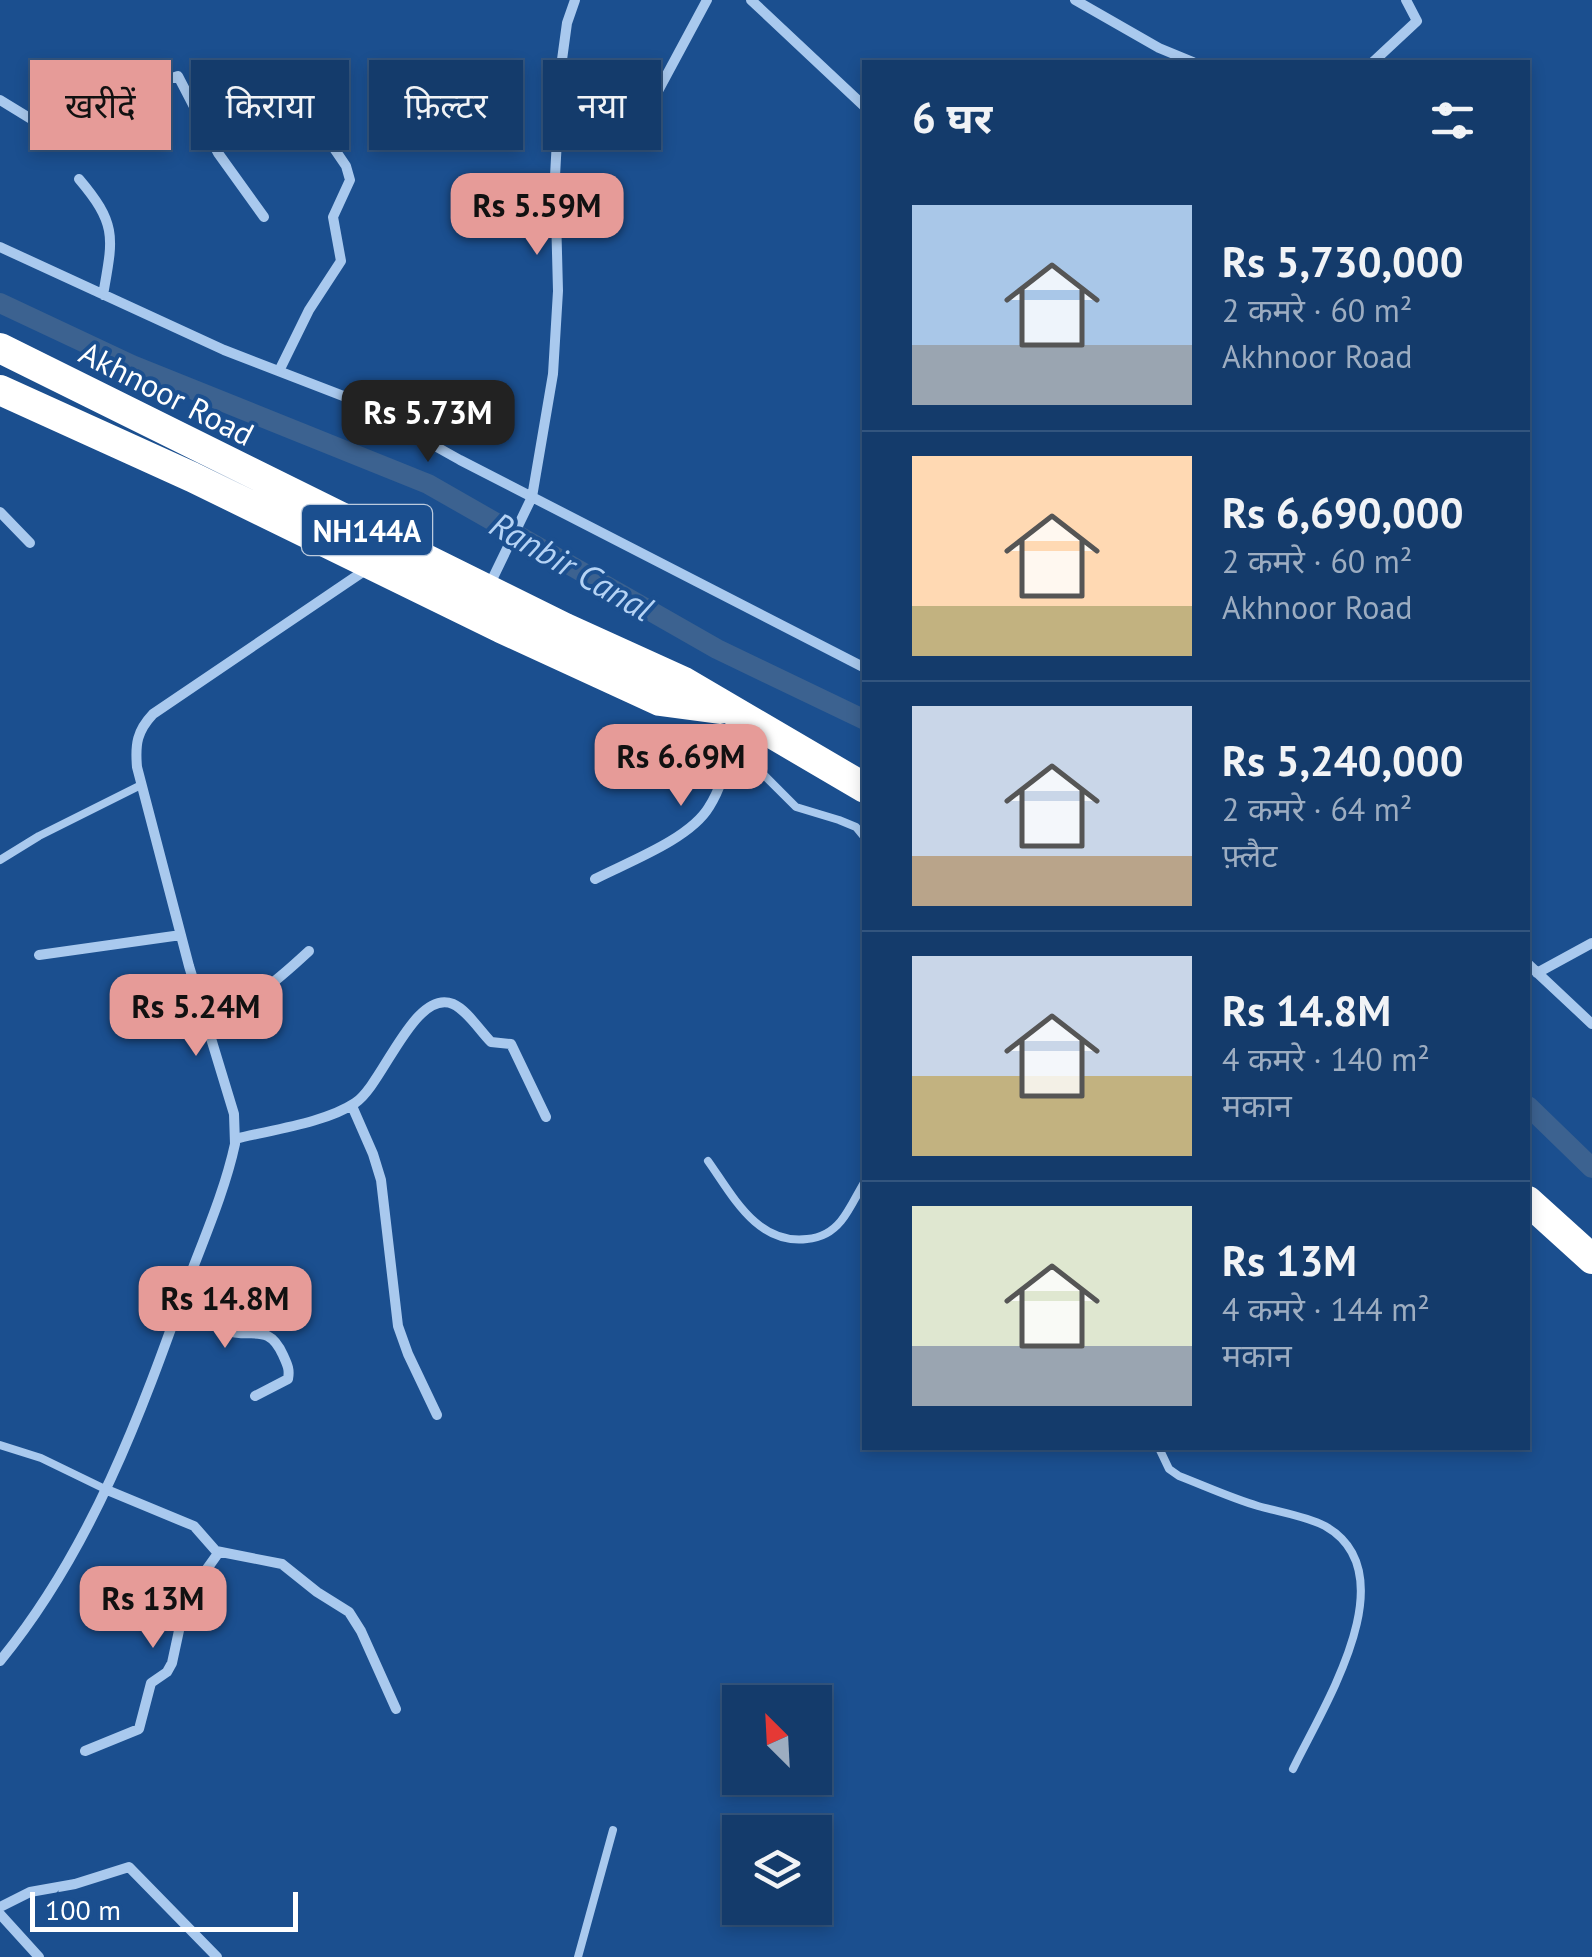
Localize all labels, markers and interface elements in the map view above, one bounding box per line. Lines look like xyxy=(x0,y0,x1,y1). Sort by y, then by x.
chip: खरीदें xyxy=(30,60,171,150)
chip: किराया xyxy=(191,60,349,150)
chip: फ़िल्टर xyxy=(369,60,523,150)
chip: नया xyxy=(543,60,661,150)
text: 6 घर xyxy=(912,90,992,145)
icon: filters xyxy=(1425,93,1480,148)
pin: Rs 5.59M xyxy=(434,173,640,258)
text: Rs 5.59M xyxy=(473,184,601,226)
text: Rs 5,730,000 xyxy=(1222,234,1464,289)
icon: home xyxy=(992,245,1112,365)
text: 2 कमरे · 60 m² xyxy=(1222,289,1412,331)
street label: Akhnoor Road xyxy=(73,331,261,455)
text: Akhnoor Road xyxy=(1222,335,1413,377)
pin: Rs 5.73M xyxy=(325,380,531,465)
text: Rs 5.73M xyxy=(364,391,492,433)
text: Rs 6,690,000 xyxy=(1222,485,1464,540)
icon: home xyxy=(992,496,1112,616)
water label: Ranbir Canal xyxy=(482,501,662,631)
road number: NH144A xyxy=(302,505,432,555)
text: 2 कमरे · 60 m² xyxy=(1222,540,1412,582)
text: Akhnoor Road xyxy=(1222,586,1413,628)
pin: Rs 6.69M xyxy=(578,724,784,809)
text: Rs 5,240,000 xyxy=(1222,733,1464,788)
text: Rs 6.69M xyxy=(617,735,745,777)
icon: home xyxy=(992,746,1112,866)
text: 2 कमरे · 64 m² xyxy=(1222,788,1412,830)
text: फ़्लैट xyxy=(1222,834,1277,876)
pin: Rs 5.24M xyxy=(93,974,299,1059)
text: Rs 14.8M xyxy=(1222,983,1391,1038)
text: Rs 5.24M xyxy=(132,985,260,1027)
icon: home xyxy=(992,996,1112,1116)
text: 4 कमरे · 140 m² xyxy=(1222,1038,1430,1080)
text: मकान xyxy=(1222,1084,1292,1126)
text: Rs 13M xyxy=(1222,1233,1357,1288)
icon: home xyxy=(992,1246,1112,1366)
pin: Rs 14.8M xyxy=(122,1266,328,1351)
text: Rs 14.8M xyxy=(161,1277,289,1319)
text: 4 कमरे · 144 m² xyxy=(1222,1288,1430,1330)
text: मकान xyxy=(1222,1334,1292,1376)
pin: Rs 13M xyxy=(72,1566,234,1651)
text: Rs 13M xyxy=(102,1577,204,1619)
north arrow xyxy=(722,1685,832,1795)
map controls xyxy=(722,1685,832,1925)
button: layers xyxy=(722,1815,832,1925)
scale bar xyxy=(30,1887,298,1932)
text: 100 m xyxy=(45,1891,121,1928)

